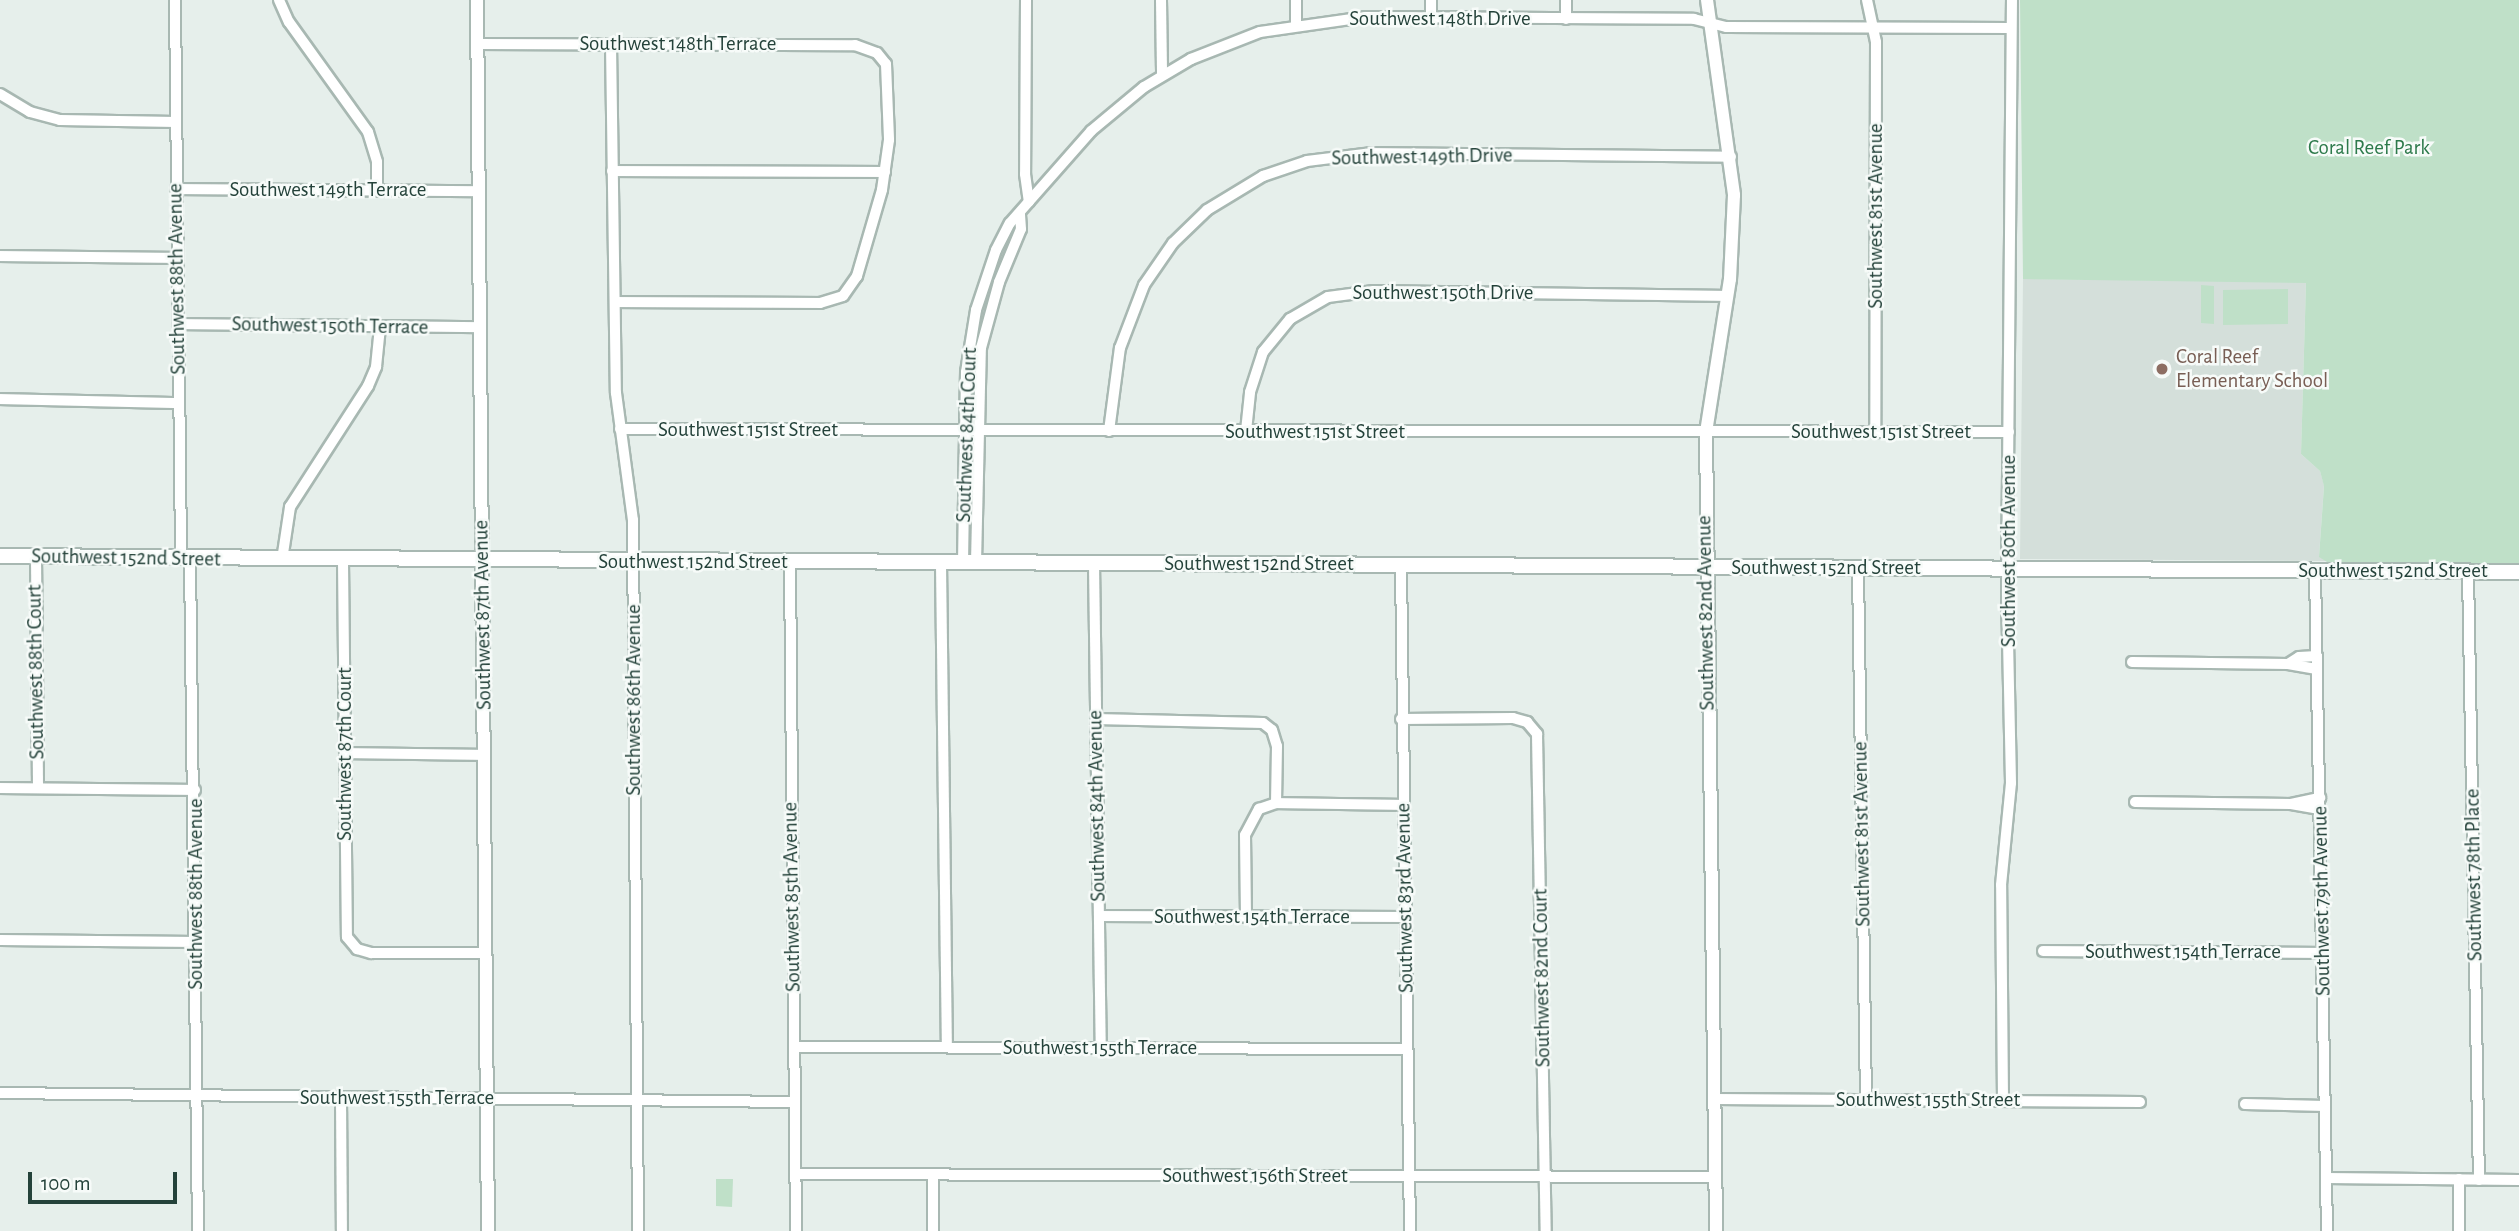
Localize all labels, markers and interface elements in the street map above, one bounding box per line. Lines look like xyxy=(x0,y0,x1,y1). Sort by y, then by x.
street label: Southwest 148th Drive xyxy=(1349,6,1531,32)
street label: Southwest 148th Terrace xyxy=(580,31,776,57)
street label: Southwest 81st Avenue xyxy=(1863,123,1889,309)
park label: Coral Reef Park xyxy=(2308,135,2430,161)
street label: Southwest 149th Drive xyxy=(1331,143,1513,171)
street label: Southwest 149th Terrace xyxy=(230,177,426,203)
street label: Southwest 88th Avenue xyxy=(163,183,191,375)
street label: Southwest 150th Drive xyxy=(1352,280,1534,306)
street label: Southwest 150th Terrace xyxy=(231,312,429,340)
place label: Coral Reef Elementary School xyxy=(2176,344,2328,394)
street label: Southwest 84th Court xyxy=(951,347,983,523)
marker: Coral Reef Elementary School xyxy=(2154,361,2170,377)
street label: Southwest 151st Street xyxy=(658,417,838,443)
street label: Southwest 151st Street xyxy=(1225,419,1405,445)
street label: Southwest 151st Street xyxy=(1791,419,1971,445)
street label: Southwest 80th Avenue xyxy=(1996,455,2022,647)
street label: Southwest 82nd Avenue xyxy=(1692,515,1720,711)
street label: Southwest 87th Avenue xyxy=(469,520,497,710)
street label: Southwest 152nd Street xyxy=(31,544,221,572)
street label: Southwest 152nd Street xyxy=(598,549,788,575)
street label: Southwest 152nd Street xyxy=(1164,551,1354,577)
street label: Southwest 152nd Street xyxy=(1731,555,1921,581)
street label: Southwest 152nd Street xyxy=(2298,558,2488,584)
street label: Southwest 88th Court xyxy=(22,584,50,760)
street label: Southwest 86th Avenue xyxy=(621,604,647,796)
street label: Southwest 87th Court xyxy=(332,667,358,841)
street label: Southwest 84th Avenue xyxy=(1083,710,1111,902)
street label: Southwest 81st Avenue xyxy=(1848,741,1876,927)
street label: Southwest 78th Place xyxy=(2460,789,2488,961)
street label: Southwest 88th Avenue xyxy=(183,798,209,990)
street label: Southwest 85th Avenue xyxy=(778,802,806,992)
street label: Southwest 83rd Avenue xyxy=(1391,803,1419,993)
street label: Southwest 79th Avenue xyxy=(2308,806,2336,996)
street label: Southwest 82nd Court xyxy=(1528,888,1556,1068)
street label: Southwest 154th Terrace xyxy=(1154,904,1350,930)
street label: Southwest 154th Terrace xyxy=(2085,939,2281,965)
street label: Southwest 155th Terrace xyxy=(1003,1035,1197,1061)
street label: Southwest 155th Terrace xyxy=(300,1085,494,1111)
street label: Southwest 155th Street xyxy=(1836,1087,2020,1113)
scale bar xyxy=(32,1158,180,1202)
street label: Southwest 156th Street xyxy=(1162,1163,1348,1189)
text: 100 m xyxy=(41,1173,91,1194)

